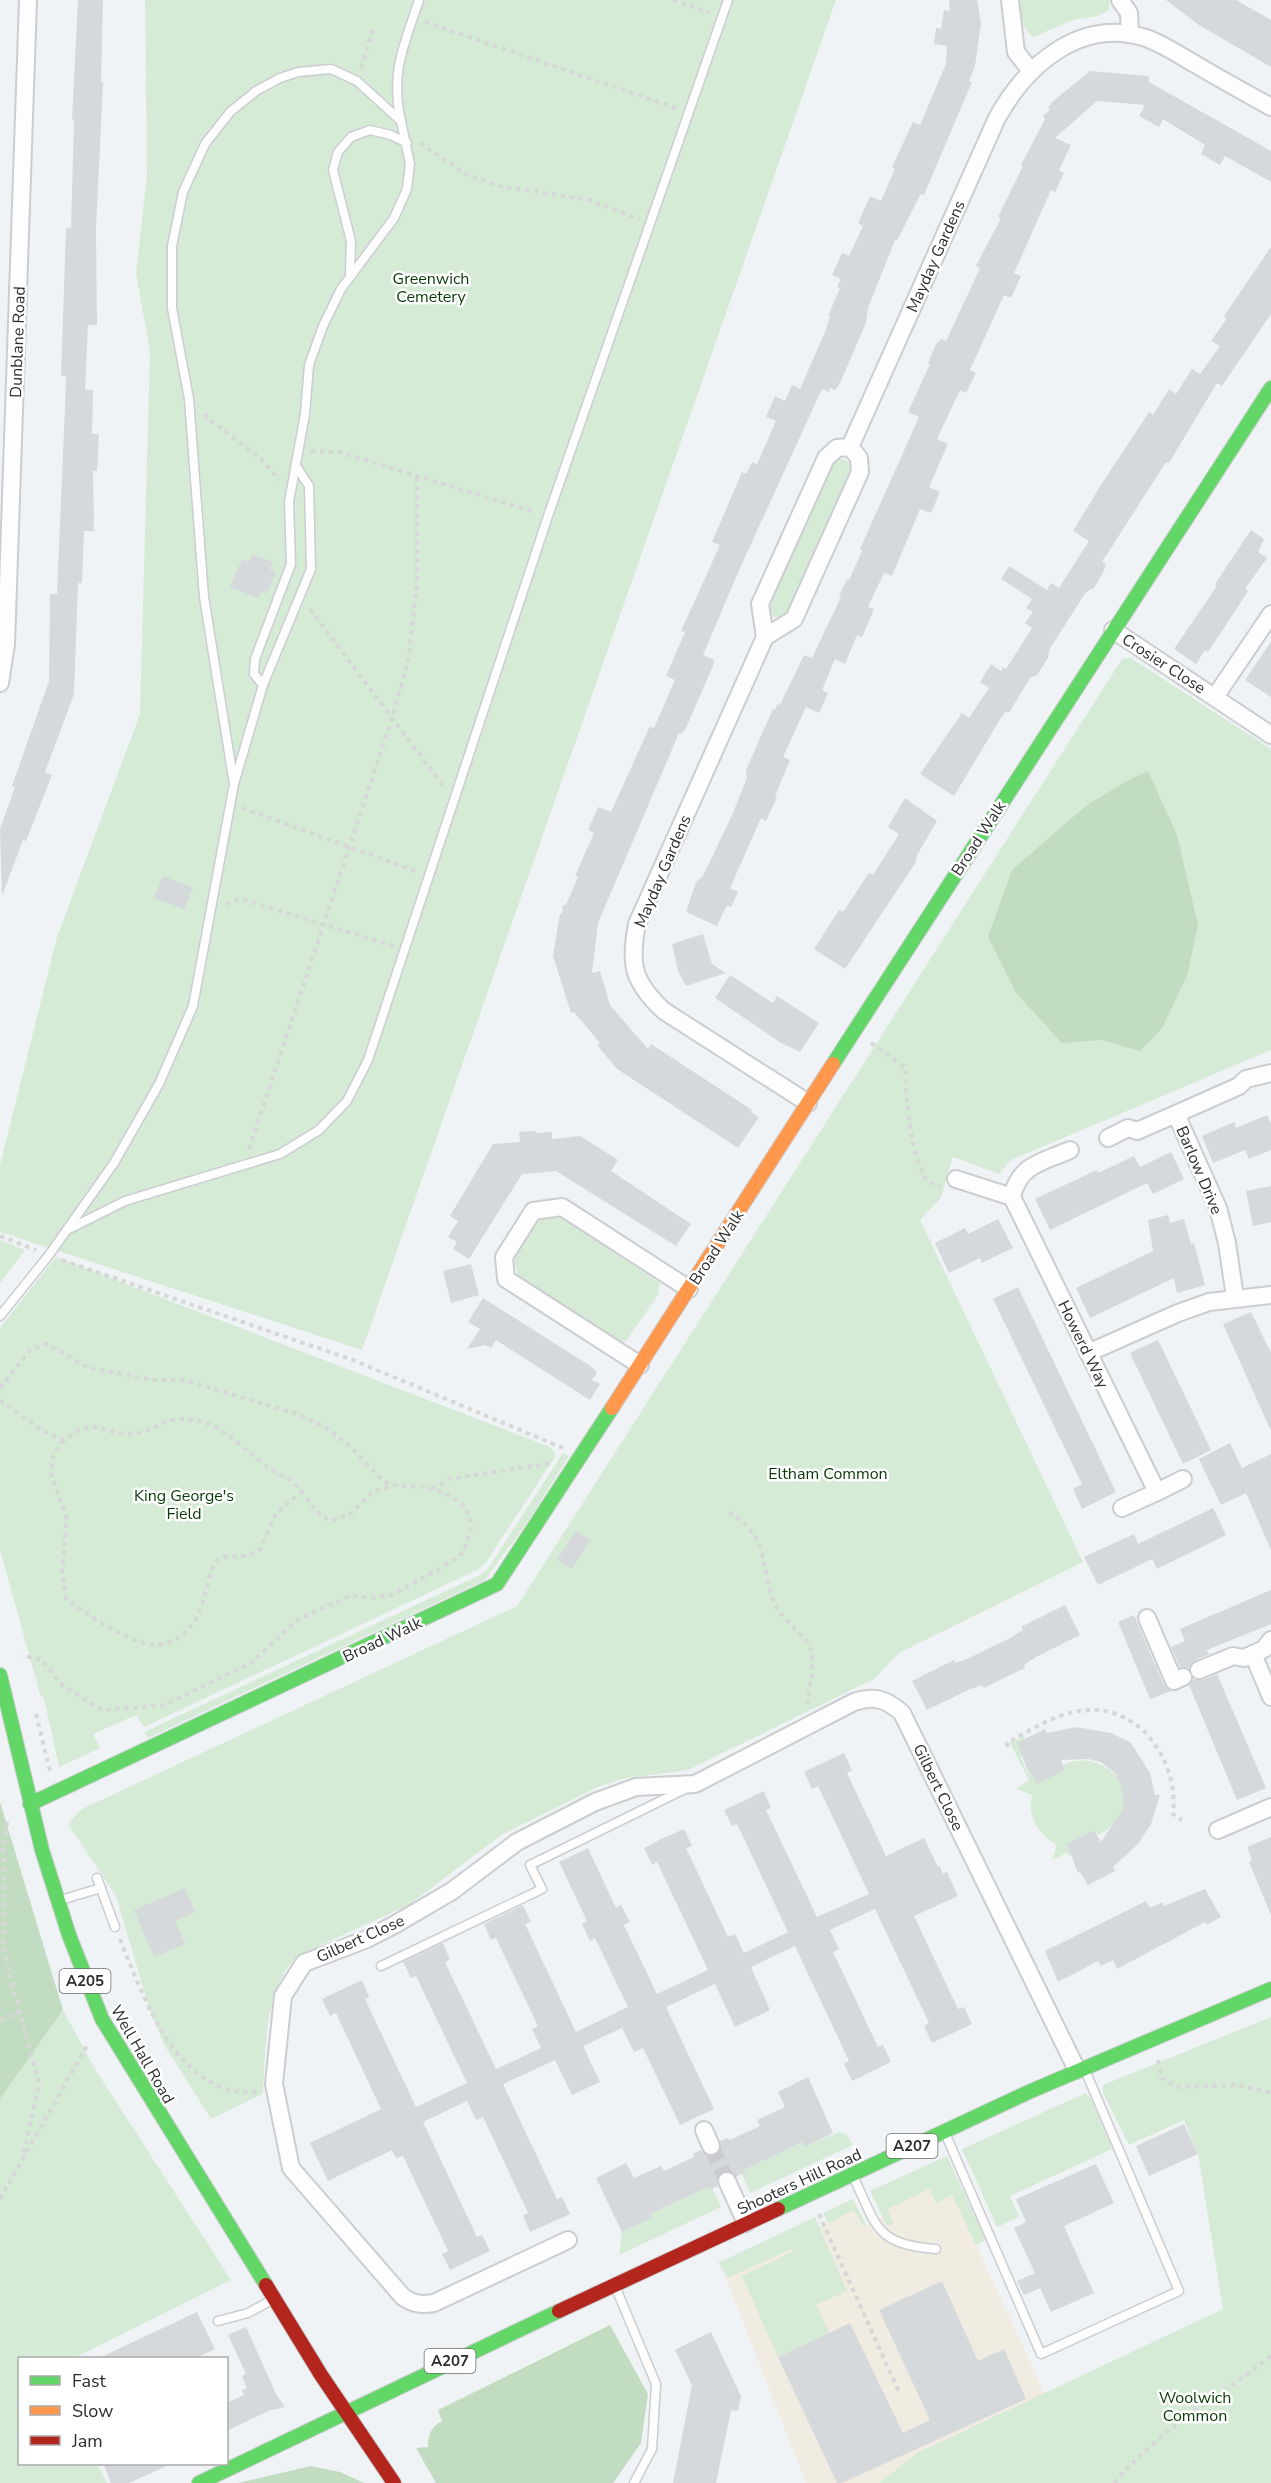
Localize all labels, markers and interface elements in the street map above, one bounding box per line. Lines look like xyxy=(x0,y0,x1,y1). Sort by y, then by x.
street label: Mayday Gardens xyxy=(901,197,970,316)
park label: Greenwich Cemetery xyxy=(393,268,469,308)
street label: Dunblane Road xyxy=(5,286,31,398)
street label: Crosier Close xyxy=(1117,629,1210,699)
street label: Broad Walk xyxy=(946,796,1012,880)
street label: Mayday Gardens xyxy=(629,812,697,931)
street label: Barlow Drive xyxy=(1171,1123,1228,1218)
street label: Broad Walk xyxy=(684,1205,750,1289)
street label: Howerd Way xyxy=(1052,1297,1114,1393)
park label: Eltham Common xyxy=(768,1463,888,1485)
park label: King George's Field xyxy=(134,1485,234,1525)
street label: Broad Walk xyxy=(339,1612,427,1668)
street label: Gilbert Close xyxy=(908,1740,969,1835)
street label: Gilbert Close xyxy=(313,1910,408,1968)
road number: A205 xyxy=(60,1969,110,1993)
street label: Well Hall Road xyxy=(105,2001,179,2108)
road number: A207 xyxy=(886,2134,938,2158)
street label: Shooters Hill Road xyxy=(734,2143,865,2220)
road number: A207 xyxy=(424,2349,476,2373)
legend xyxy=(18,2357,228,2465)
text: Fast xyxy=(72,2369,107,2393)
park label: Woolwich Common xyxy=(1159,2387,1231,2427)
text: Slow xyxy=(72,2399,113,2423)
text: Jam xyxy=(71,2429,103,2453)

